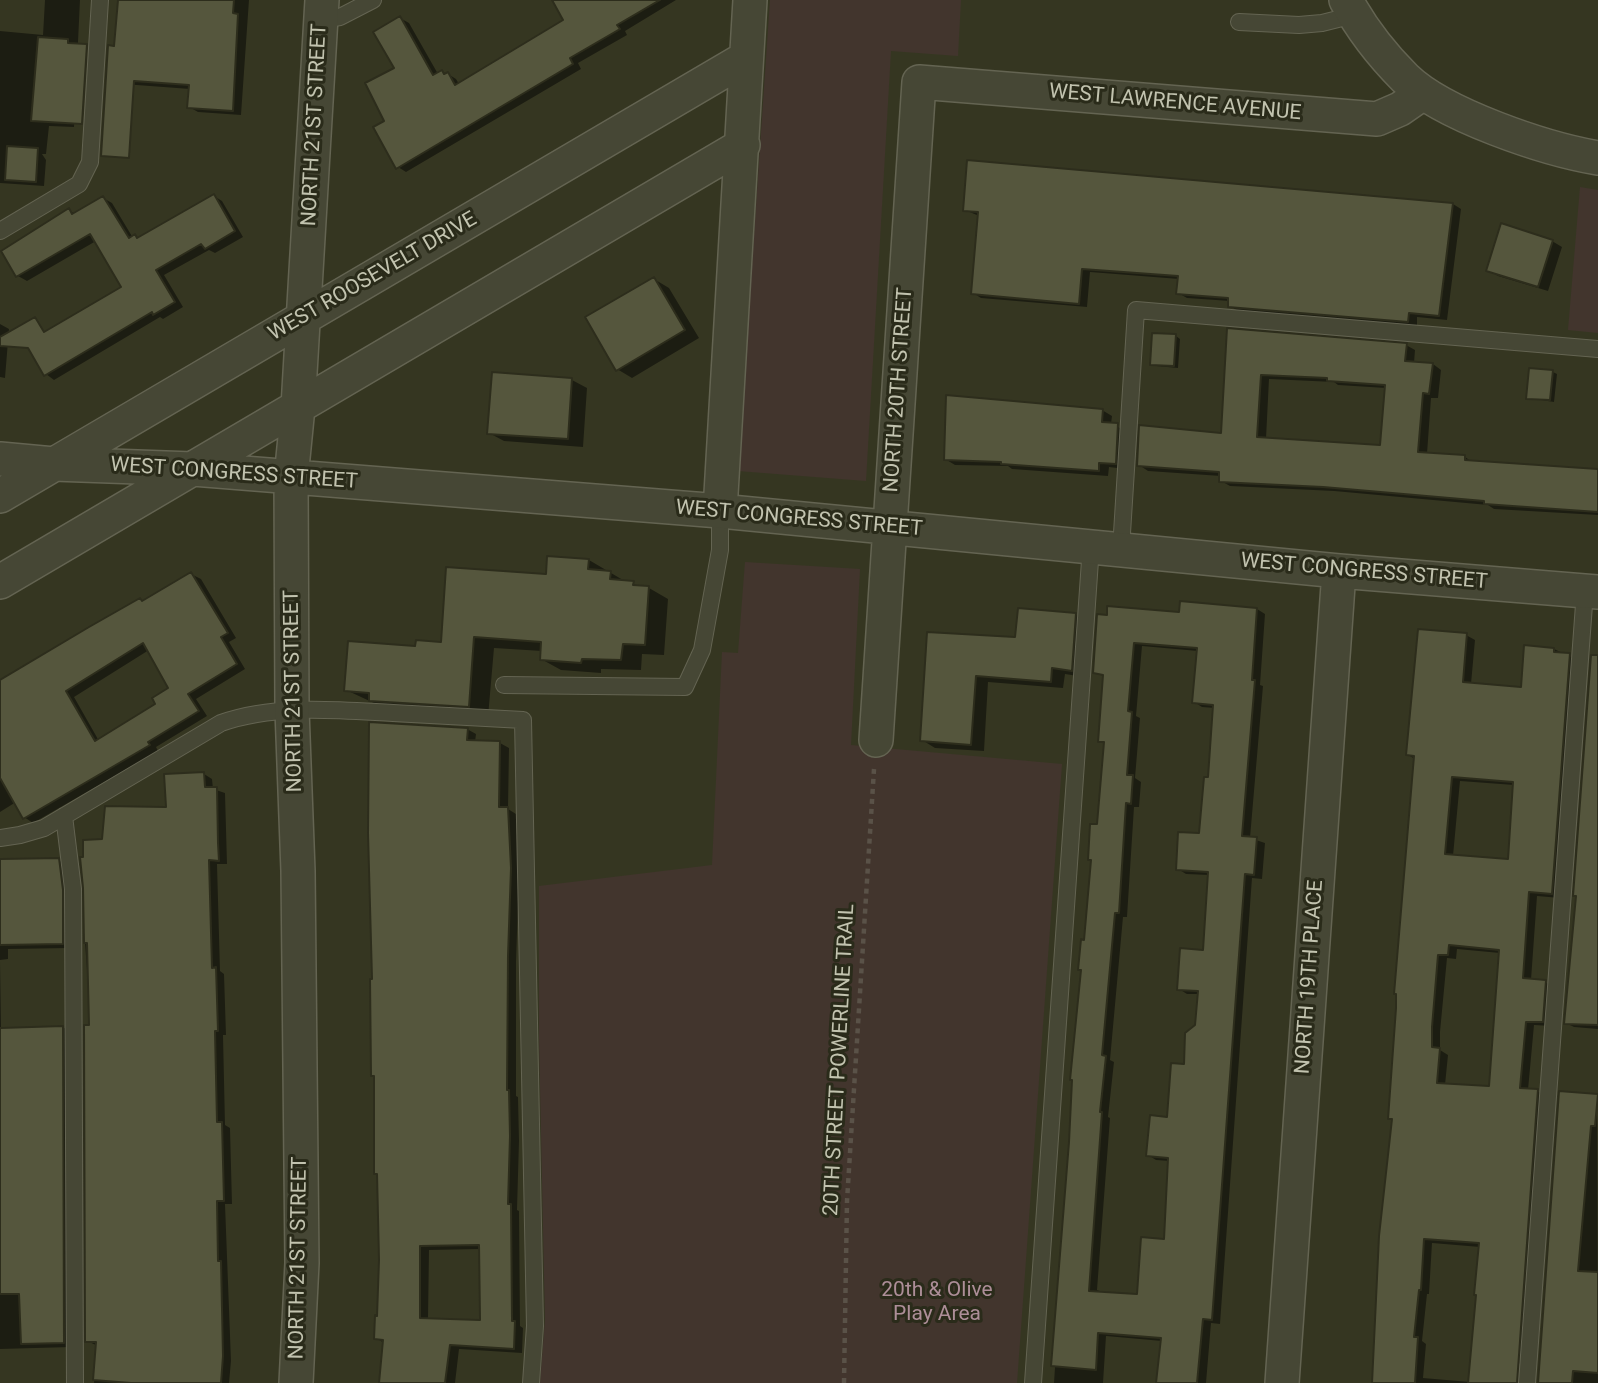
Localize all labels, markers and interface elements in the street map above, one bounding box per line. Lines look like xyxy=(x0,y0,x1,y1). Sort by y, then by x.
street label: NORTH 21ST STREET xyxy=(297,23,333,227)
street label: WEST LAWRENCE AVENUE xyxy=(1048,79,1302,127)
street label: WEST ROOSEVELT DRIVE xyxy=(264,207,482,347)
street label: NORTH 20TH STREET xyxy=(879,287,919,493)
street label: WEST CONGRESS STREET xyxy=(110,453,358,495)
street label: WEST CONGRESS STREET xyxy=(675,496,923,542)
street label: WEST CONGRESS STREET xyxy=(1240,549,1488,595)
street label: NORTH 21ST STREET xyxy=(280,589,308,793)
street label: NORTH 19TH PLACE xyxy=(1291,879,1329,1075)
street label: 20TH STREET POWERLINE TRAIL xyxy=(819,903,861,1217)
street label: NORTH 21ST STREET xyxy=(285,1156,313,1360)
park label: 20th & Olive Play Area xyxy=(881,1278,993,1328)

